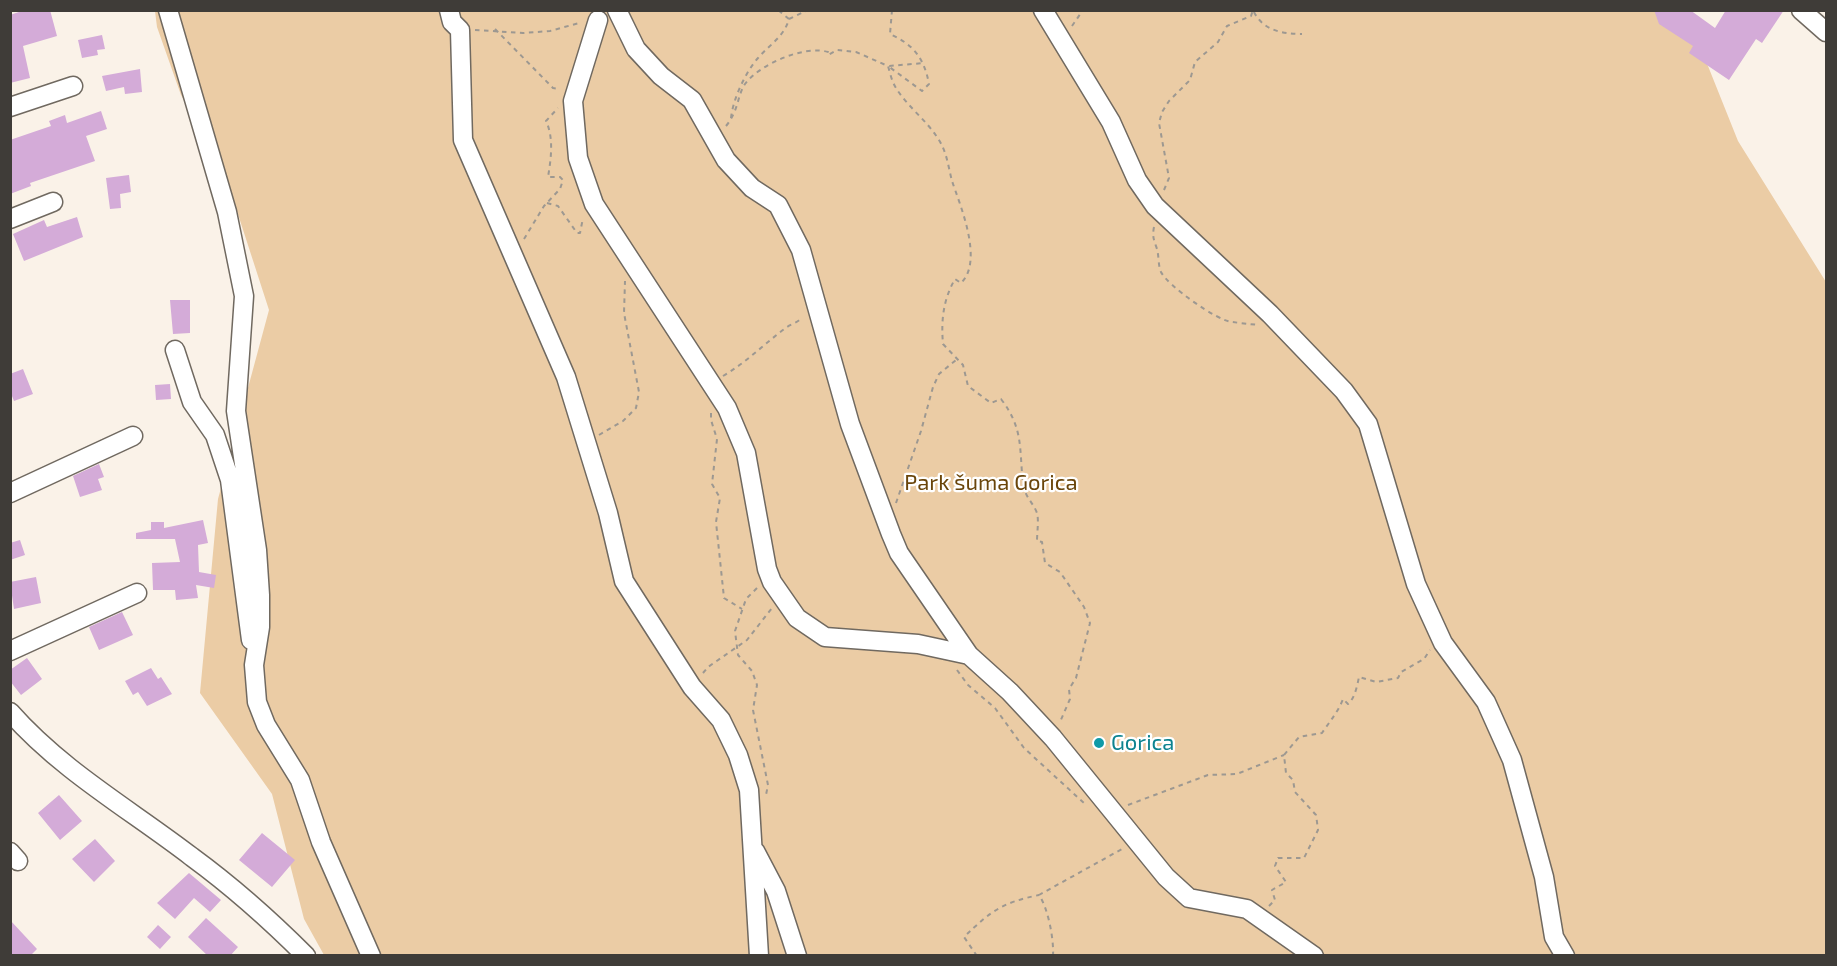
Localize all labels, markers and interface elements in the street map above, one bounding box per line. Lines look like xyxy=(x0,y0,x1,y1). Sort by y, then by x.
park label: Park šuma Gorica xyxy=(904,470,1078,496)
place label: Gorica xyxy=(1111,730,1174,756)
marker: Gorica xyxy=(1092,736,1106,750)

